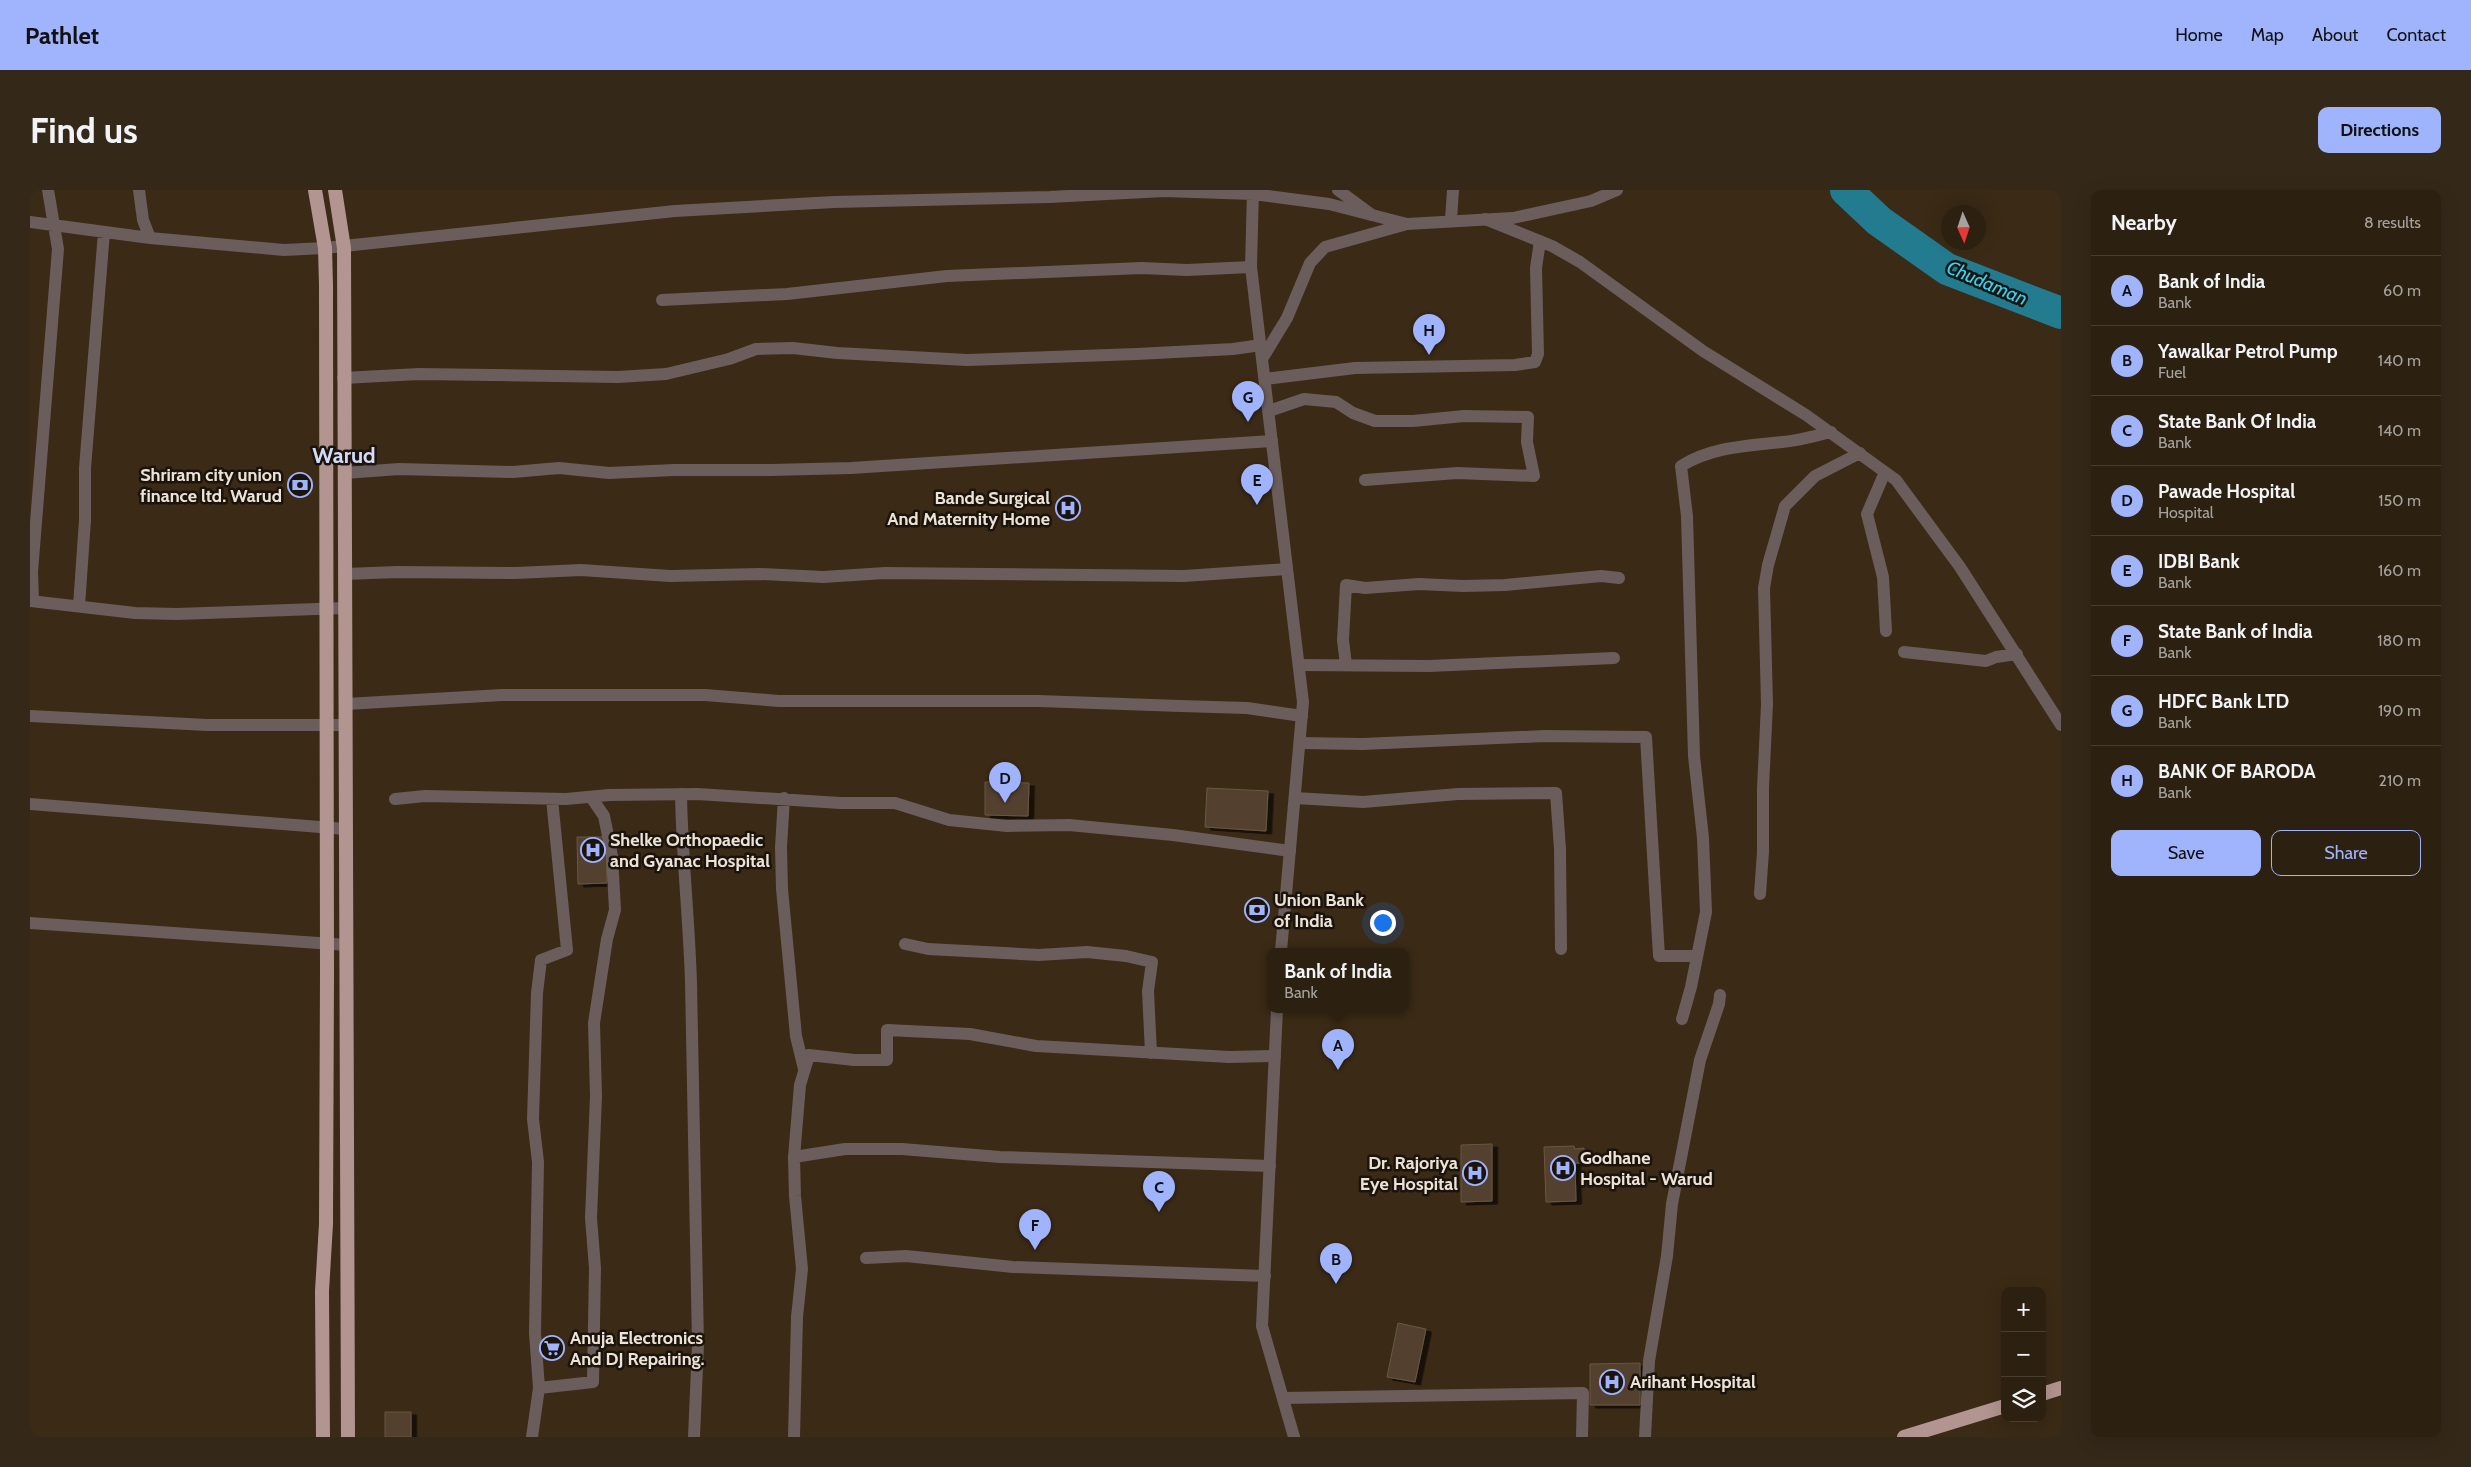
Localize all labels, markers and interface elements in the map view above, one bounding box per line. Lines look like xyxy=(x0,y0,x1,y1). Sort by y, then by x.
text: Pathlet xyxy=(25,21,99,50)
text: Home xyxy=(2175,24,2223,46)
text: Map xyxy=(2251,24,2284,46)
text: About xyxy=(2312,24,2358,46)
text: Contact xyxy=(2386,24,2446,46)
button: Directions xyxy=(2318,107,2441,153)
text: Find us xyxy=(30,109,138,152)
north arrow xyxy=(1941,205,1986,250)
text: Nearby xyxy=(2111,210,2177,235)
text: 8 results xyxy=(2364,213,2421,232)
water label: Chudaman xyxy=(1943,256,2031,310)
text: Bank of India xyxy=(2158,270,2265,293)
text: A xyxy=(2122,281,2132,300)
text: 60 m xyxy=(2383,281,2421,300)
text: Bank xyxy=(2158,293,2191,312)
pin: H xyxy=(1413,314,1445,355)
text: Yawalkar Petrol Pump xyxy=(2158,340,2338,363)
text: B xyxy=(2122,351,2132,370)
text: 140 m xyxy=(2378,351,2421,370)
text: Fuel xyxy=(2158,363,2186,382)
pin: G xyxy=(1232,381,1264,422)
text: State Bank Of India xyxy=(2158,410,2316,433)
text: C xyxy=(2122,421,2132,440)
text: 140 m xyxy=(2378,421,2421,440)
text: Bank xyxy=(2158,433,2191,452)
district label: Warud xyxy=(312,442,376,469)
place label: Shriram city union finance ltd. Warud xyxy=(140,464,282,507)
pin: E xyxy=(1241,464,1273,505)
bank icon: Shriram city union finance ltd. Warud xyxy=(287,472,313,498)
text: Pawade Hospital xyxy=(2158,480,2295,503)
place label: Bande Surgical And Maternity Home xyxy=(887,487,1050,530)
text: D xyxy=(2121,491,2133,510)
text: 150 m xyxy=(2378,491,2421,510)
hospital icon: Bande Surgical And Maternity Home xyxy=(1055,495,1081,521)
text: Hospital xyxy=(2158,503,2214,522)
text: IDBI Bank xyxy=(2158,550,2240,573)
text: E xyxy=(2122,561,2132,580)
text: 160 m xyxy=(2378,561,2421,580)
text: Bank xyxy=(2158,573,2191,592)
text: State Bank of India xyxy=(2158,620,2313,643)
text: F xyxy=(2123,631,2131,650)
text: 180 m xyxy=(2377,631,2421,650)
text: Bank xyxy=(2158,643,2191,662)
text: HDFC Bank LTD xyxy=(2158,690,2289,713)
text: G xyxy=(2122,701,2132,720)
text: 190 m xyxy=(2378,701,2421,720)
text: Bank xyxy=(2158,713,2191,732)
text: BANK OF BARODA xyxy=(2158,760,2316,783)
pin: D xyxy=(989,762,1021,803)
text: H xyxy=(2121,771,2133,790)
text: 210 m xyxy=(2379,771,2421,790)
text: Bank xyxy=(2158,783,2191,802)
place label: Shelke Orthopaedic and Gyanac Hospital xyxy=(610,829,770,872)
button: Save xyxy=(2111,830,2261,876)
button: Share xyxy=(2271,830,2421,876)
hospital icon: Shelke Orthopaedic and Gyanac Hospital xyxy=(580,837,606,863)
place label: Union Bank of India xyxy=(1274,889,1364,932)
bank icon: Union Bank of India xyxy=(1244,897,1270,923)
your location xyxy=(1370,910,1396,936)
popup xyxy=(1267,948,1409,1013)
text: Bank of India xyxy=(1284,960,1392,983)
text: Bank xyxy=(1284,983,1318,1002)
pin: A xyxy=(1322,1029,1354,1070)
place label: Godhane Hospital - Warud xyxy=(1580,1147,1713,1190)
place label: Dr. Rajoriya Eye Hospital xyxy=(1360,1152,1458,1195)
hospital icon: Godhane Hospital - Warud xyxy=(1550,1155,1576,1181)
hospital icon: Dr. Rajoriya Eye Hospital xyxy=(1462,1160,1488,1186)
pin: C xyxy=(1143,1171,1175,1212)
pin: F xyxy=(1019,1209,1051,1250)
pin: B xyxy=(1320,1243,1352,1284)
map controls xyxy=(2001,1287,2046,1422)
button: + xyxy=(2001,1287,2046,1332)
place label: Anuja Electronics And DJ Repairing. xyxy=(570,1327,705,1370)
button: − xyxy=(2001,1332,2046,1377)
supermarket icon: Anuja Electronics And DJ Repairing. xyxy=(539,1335,565,1361)
hospital icon: Arihant Hospital xyxy=(1599,1369,1625,1395)
place label: Arihant Hospital xyxy=(1630,1371,1756,1393)
button: layers xyxy=(2001,1377,2046,1422)

